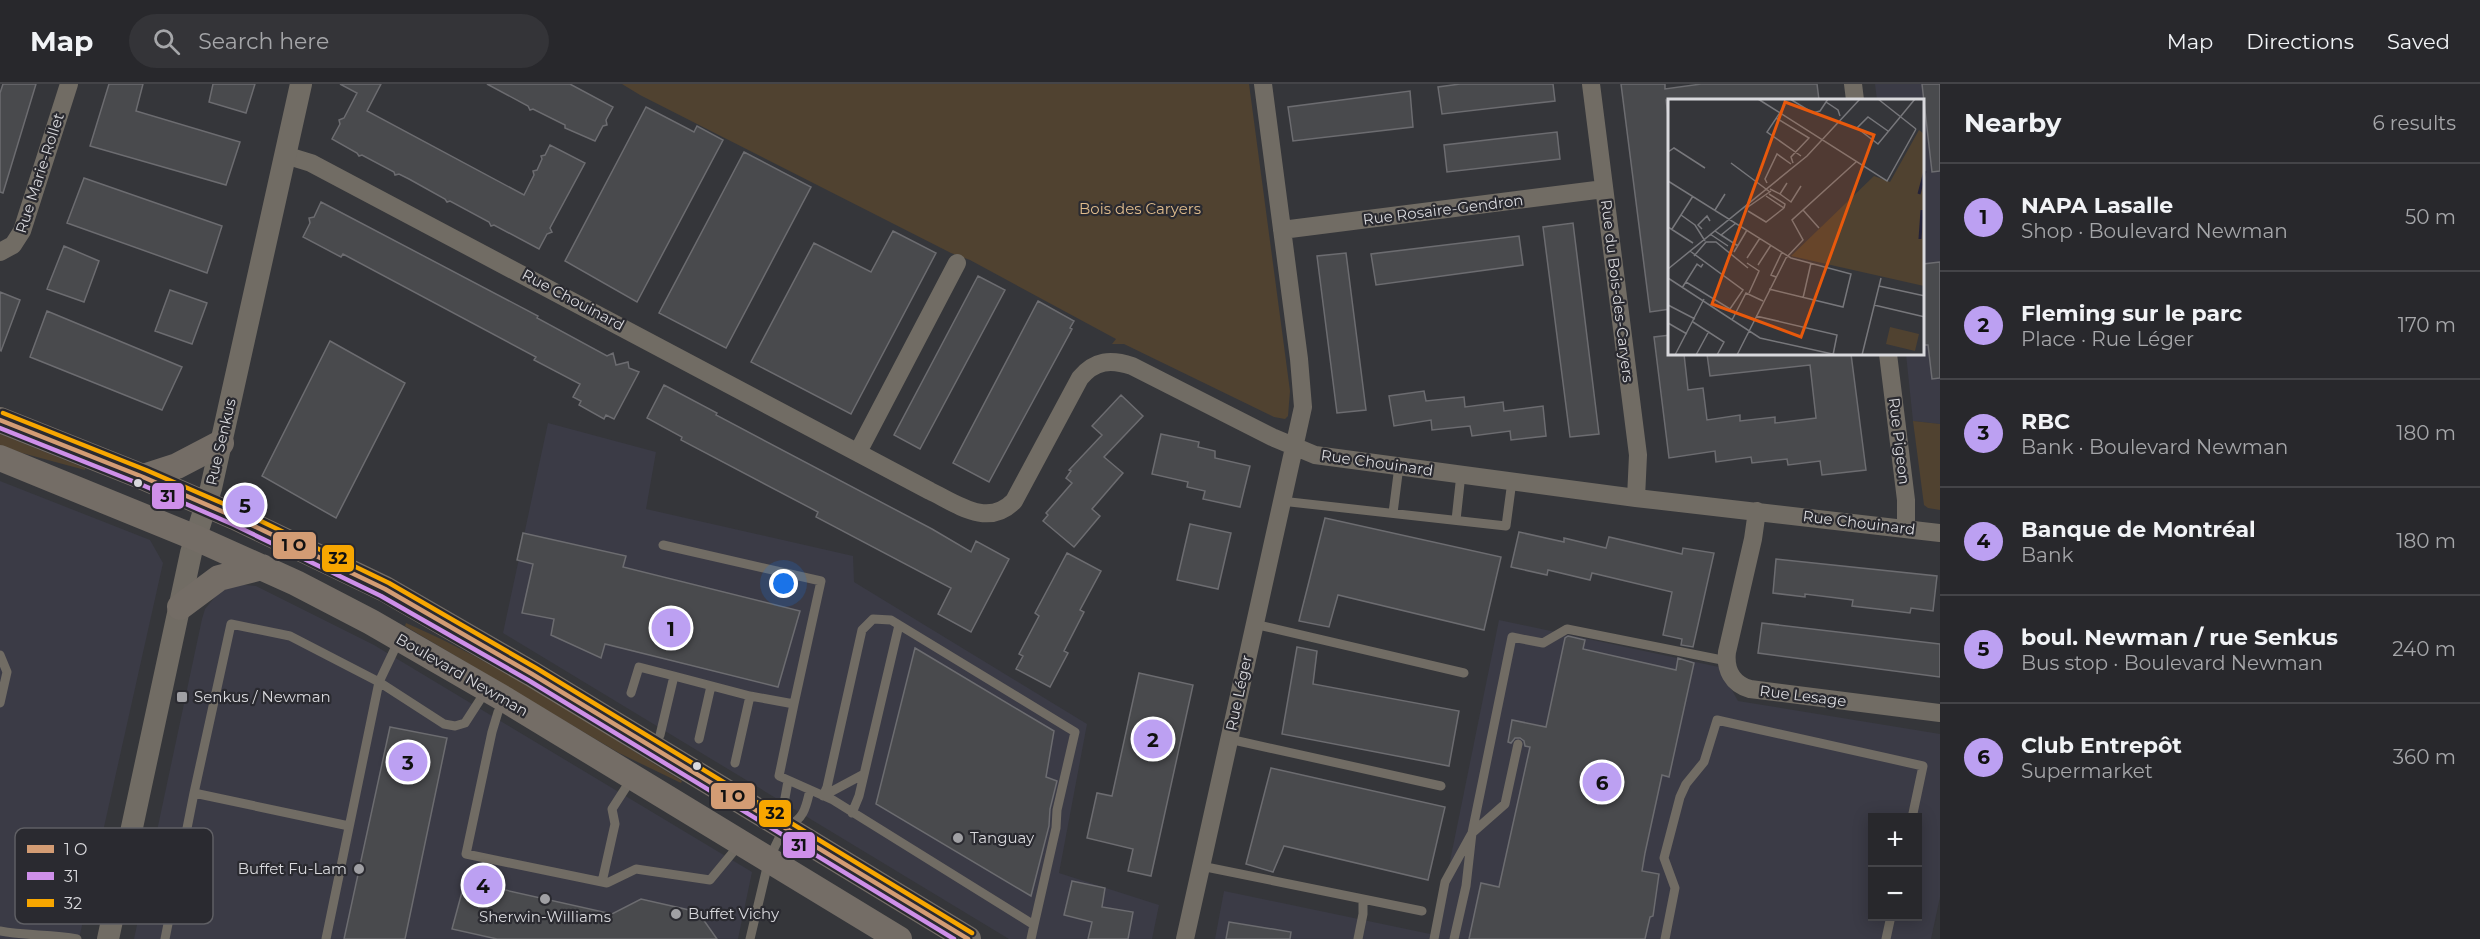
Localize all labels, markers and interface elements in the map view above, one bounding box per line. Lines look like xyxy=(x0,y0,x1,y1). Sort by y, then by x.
search box xyxy=(129,14,549,68)
text: Map xyxy=(30,24,93,58)
icon: search xyxy=(150,25,183,58)
text: Search here xyxy=(198,28,329,55)
text: Map xyxy=(2167,29,2213,54)
text: Directions xyxy=(2246,29,2354,54)
text: Saved xyxy=(2387,29,2450,54)
inset map xyxy=(1668,99,1925,356)
text: Nearby xyxy=(1964,107,2061,139)
street label: Rue Marie-Rollet xyxy=(11,110,68,235)
text: 6 results xyxy=(2372,111,2456,135)
street label: Rue Rosaire-Gendron xyxy=(1362,190,1524,229)
text: NAPA Lasalle xyxy=(2021,192,2173,219)
street label: Rue du Bois-des-Caryers xyxy=(1597,198,1638,383)
park label: Bois des Caryers xyxy=(1079,199,1201,218)
text: 1 xyxy=(1980,205,1987,229)
text: 50 m xyxy=(2405,205,2456,229)
text: Shop · Boulevard Newman xyxy=(2021,219,2288,243)
street label: Rue Chouinard xyxy=(519,265,628,335)
text: Fleming sur le parc xyxy=(2021,300,2242,327)
text: 2 xyxy=(1978,313,1989,337)
text: 170 m xyxy=(2398,313,2456,337)
text: Place · Rue Léger xyxy=(2021,327,2194,351)
street label: Rue Pigeon xyxy=(1885,396,1914,486)
street label: Rue Senkus xyxy=(201,397,240,487)
text: RBC xyxy=(2021,408,2070,435)
text: 3 xyxy=(1978,421,1989,445)
text: 180 m xyxy=(2396,421,2456,445)
text: Bank · Boulevard Newman xyxy=(2021,435,2288,459)
street label: Rue Chouinard xyxy=(1320,445,1434,480)
unlabelled marker xyxy=(132,477,144,489)
line badge: 31 xyxy=(151,482,185,510)
pin: 5 xyxy=(226,482,264,528)
text: 31 xyxy=(159,487,176,506)
street label: Rue Chouinard xyxy=(1802,506,1916,539)
text: Banque de Montréal xyxy=(2021,516,2256,543)
text: 4 xyxy=(1977,529,1990,553)
text: 180 m xyxy=(2396,529,2456,553)
line badge: 1 O xyxy=(272,531,317,560)
text: 1 O xyxy=(282,536,306,555)
text: Bank xyxy=(2021,543,2073,567)
line badge: 32 xyxy=(321,544,355,573)
text: 32 xyxy=(328,549,347,568)
your location xyxy=(769,569,798,598)
pin: 1 xyxy=(652,606,690,650)
text: boul. Newman / rue Senkus xyxy=(2021,624,2338,651)
street label: Boulevard Newman xyxy=(393,629,532,720)
text: 5 xyxy=(1978,637,1989,661)
text: 240 m xyxy=(2392,637,2456,661)
text: Bus stop · Boulevard Newman xyxy=(2021,651,2323,675)
street label: Rue Léger xyxy=(1221,653,1256,733)
street label: Rue Lesage xyxy=(1759,681,1847,710)
place label: Senkus / Newman xyxy=(194,687,331,706)
marker: Senkus / Newman xyxy=(175,690,189,704)
pin: 2 xyxy=(1134,716,1172,762)
text: Club Entrepôt xyxy=(2021,732,2182,759)
pin: 3 xyxy=(388,740,428,784)
text: 6 xyxy=(1977,745,1990,769)
text: 360 m xyxy=(2393,745,2456,769)
text: Supermarket xyxy=(2021,759,2153,783)
unlabelled marker xyxy=(691,760,703,772)
pin: 6 xyxy=(1582,760,1622,804)
line badge: 1 O xyxy=(710,782,756,810)
text: 1 O xyxy=(721,787,745,806)
line badge: 32 xyxy=(758,799,792,828)
text: 32 xyxy=(765,804,784,823)
map controls xyxy=(1868,813,1922,921)
button: + xyxy=(1868,813,1922,867)
legend xyxy=(15,828,213,924)
place label: Tanguay xyxy=(970,828,1035,847)
line badge: 31 xyxy=(782,831,816,859)
marker: Tanguay xyxy=(951,831,965,845)
text: 31 xyxy=(790,836,807,855)
text: 1 O xyxy=(64,840,87,859)
place label: Buffet Fu-Lam xyxy=(238,859,347,878)
marker: Buffet Fu-Lam xyxy=(352,862,366,876)
pin: 4 xyxy=(464,862,502,908)
text: 31 xyxy=(64,867,79,886)
button: − xyxy=(1868,867,1922,921)
marker: Sherwin-Williams xyxy=(538,892,552,906)
text: 32 xyxy=(64,894,82,913)
place label: Buffet Vichy xyxy=(688,904,780,923)
place label: Sherwin-Williams xyxy=(479,907,611,926)
marker: Buffet Vichy xyxy=(669,907,683,921)

